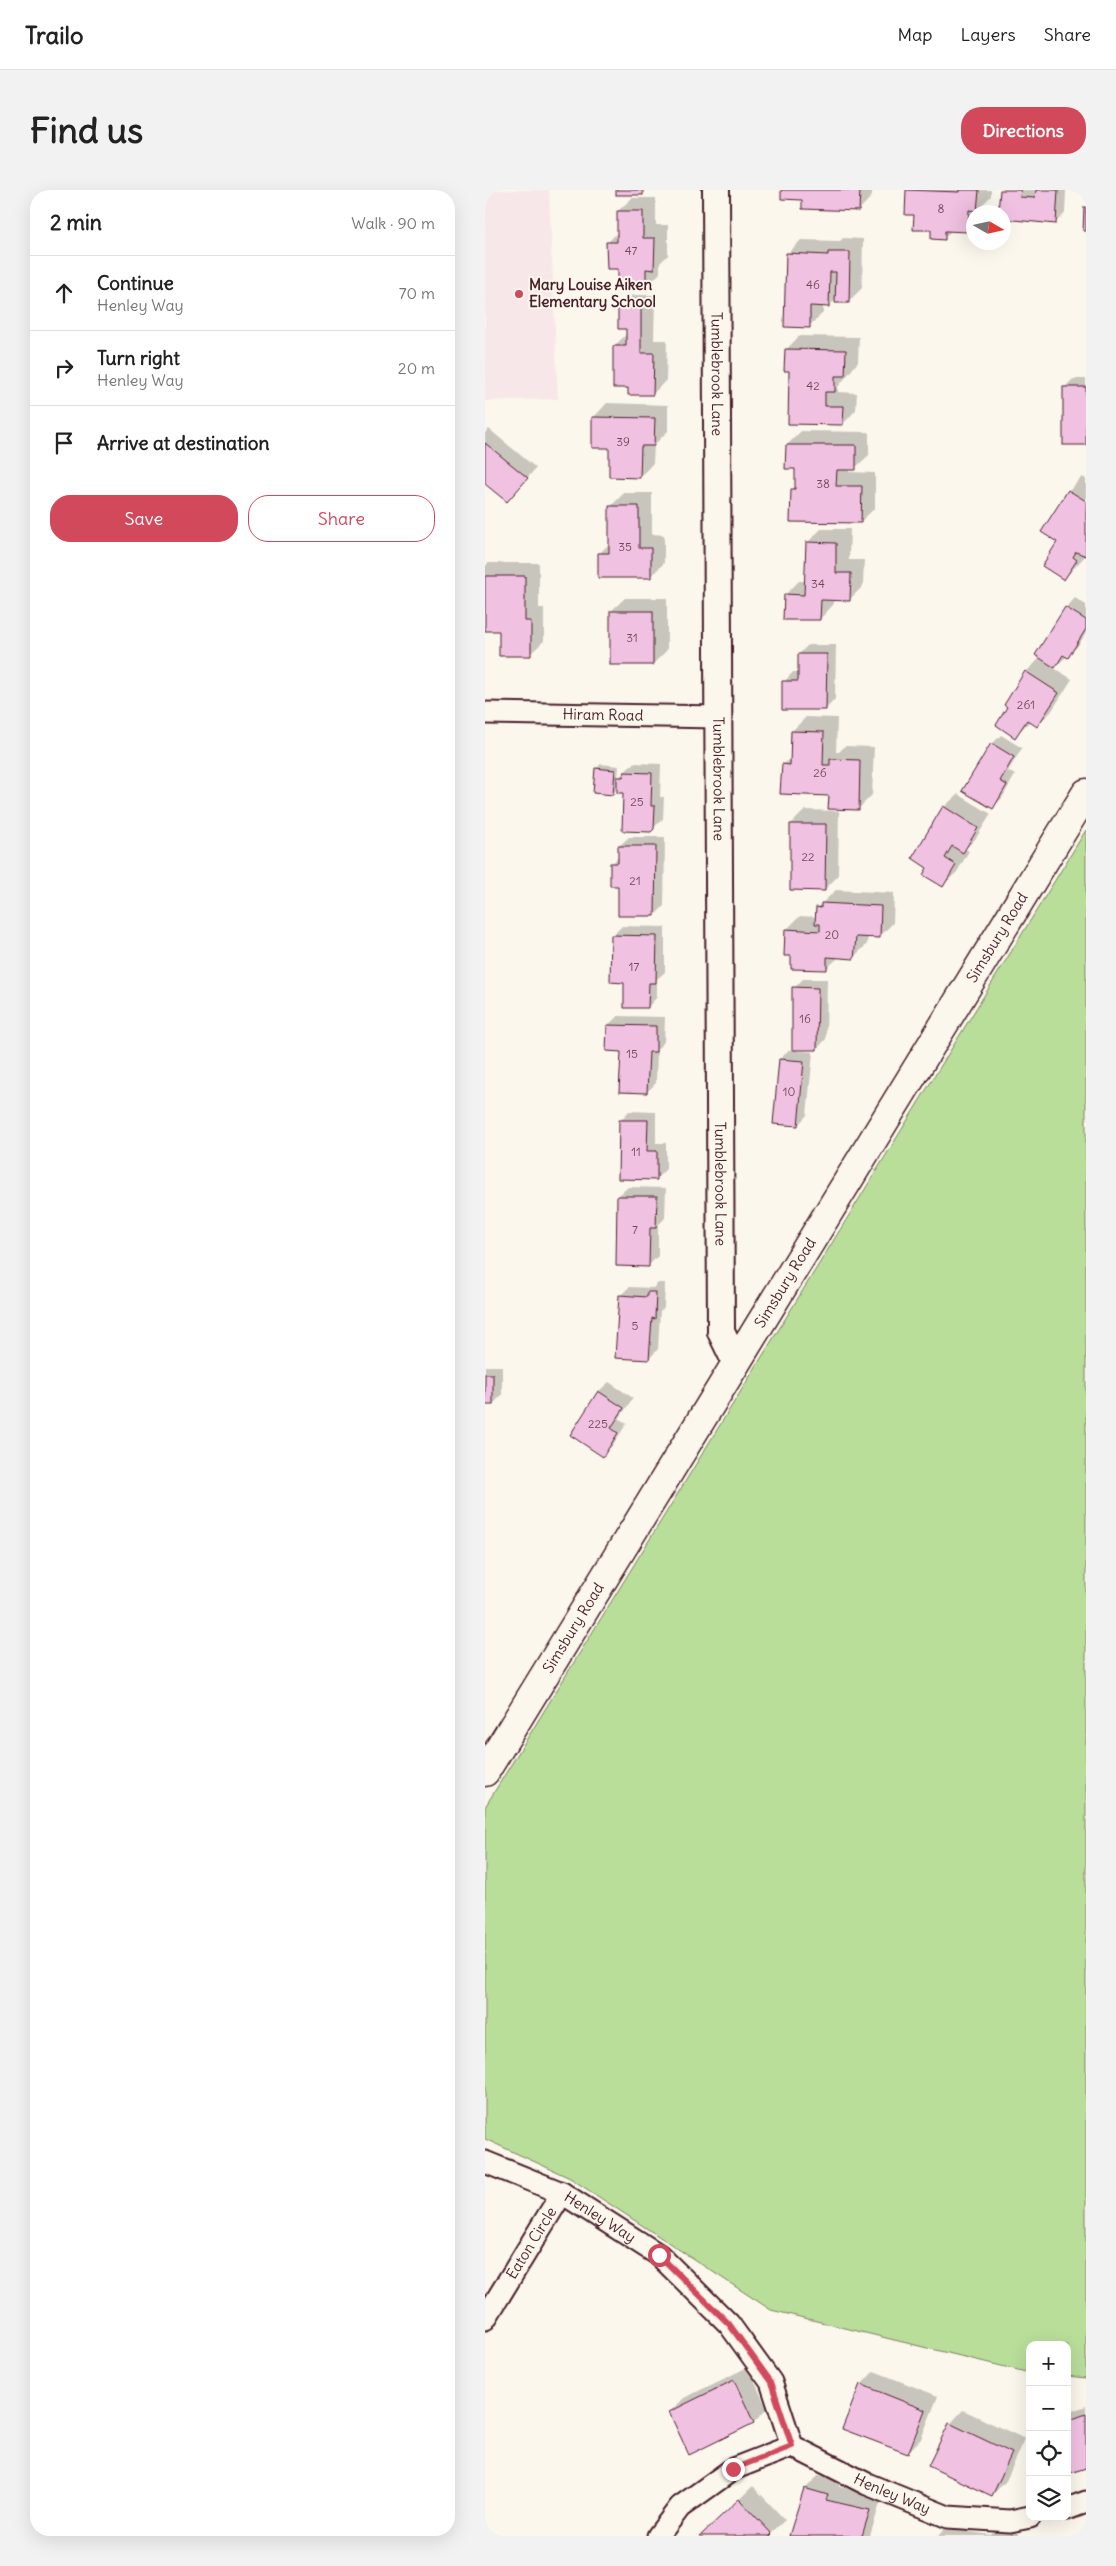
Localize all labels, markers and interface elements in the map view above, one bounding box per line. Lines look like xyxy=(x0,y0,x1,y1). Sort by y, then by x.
text: Trailo xyxy=(25,20,83,50)
text: Map xyxy=(897,23,932,46)
text: Layers xyxy=(960,23,1016,46)
text: Share xyxy=(1044,23,1091,46)
button: Directions xyxy=(961,107,1086,154)
text: Find us xyxy=(30,108,143,152)
house number: 8 xyxy=(938,201,945,216)
north arrow xyxy=(966,205,1011,250)
text: 2 min xyxy=(50,209,102,236)
text: Walk · 90 m xyxy=(351,213,435,233)
house number: 47 xyxy=(625,243,637,258)
text: Continue xyxy=(97,271,174,295)
place label: Mary Louise Aiken Elementary School xyxy=(529,275,656,312)
house number: 46 xyxy=(806,277,820,292)
icon: ahead xyxy=(50,279,78,307)
text: 70 m xyxy=(399,283,435,303)
marker: Mary Louise Aiken Elementary School xyxy=(513,288,525,300)
text: Henley Way xyxy=(97,295,184,315)
street label: Tumblebrook Lane xyxy=(708,312,727,436)
text: Turn right xyxy=(97,346,180,370)
icon: right xyxy=(50,354,78,382)
text: 20 m xyxy=(398,358,435,378)
text: Henley Way xyxy=(97,370,184,390)
house number: 42 xyxy=(806,378,820,393)
icon: arrive xyxy=(50,429,78,457)
text: Arrive at destination xyxy=(97,431,270,455)
house number: 39 xyxy=(616,434,630,449)
house number: 38 xyxy=(816,476,830,491)
button: Save xyxy=(50,495,238,542)
button: Share xyxy=(248,495,435,542)
house number: 35 xyxy=(618,539,632,554)
house number: 34 xyxy=(811,576,825,591)
house number: 31 xyxy=(626,630,638,645)
house number: 261 xyxy=(1017,697,1035,712)
street label: Hiram Road xyxy=(563,704,644,725)
street label: Tumblebrook Lane xyxy=(709,717,729,841)
house number: 26 xyxy=(813,765,827,780)
house number: 25 xyxy=(630,794,644,809)
house number: 22 xyxy=(801,849,815,864)
house number: 21 xyxy=(629,873,641,888)
street label: Simsbury Road xyxy=(962,889,1032,986)
house number: 20 xyxy=(825,927,839,942)
house number: 17 xyxy=(629,959,639,974)
house number: 16 xyxy=(799,1011,811,1026)
house number: 15 xyxy=(626,1046,638,1061)
house number: 10 xyxy=(783,1084,795,1099)
street label: Tumblebrook Lane xyxy=(711,1122,731,1246)
house number: 11 xyxy=(631,1144,641,1159)
house number: 7 xyxy=(632,1222,638,1237)
street label: Simsbury Road xyxy=(750,1234,820,1331)
house number: 5 xyxy=(632,1318,639,1333)
house number: 225 xyxy=(588,1416,608,1431)
street label: Simsbury Road xyxy=(538,1579,608,1676)
street label: Henley Way xyxy=(561,2187,640,2247)
street label: Eaton Circle xyxy=(502,2203,560,2282)
route start xyxy=(648,2244,671,2267)
map controls xyxy=(1026,2341,1071,2521)
button: + xyxy=(1026,2341,1071,2386)
button: − xyxy=(1026,2386,1071,2431)
button: locate xyxy=(1026,2431,1071,2476)
route end xyxy=(722,2458,745,2481)
street label: Henley Way xyxy=(851,2469,933,2518)
button: layers xyxy=(1026,2476,1071,2521)

